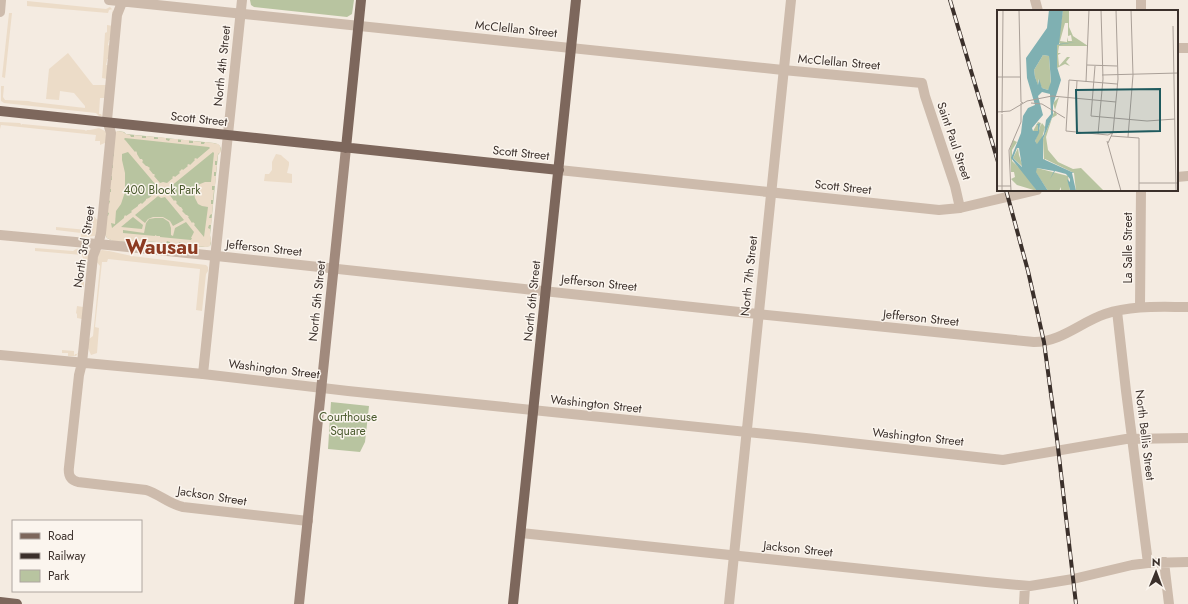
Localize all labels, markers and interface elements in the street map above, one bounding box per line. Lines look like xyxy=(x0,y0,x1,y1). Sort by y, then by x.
inset map xyxy=(997,10,1178,191)
street label: McClellan Street xyxy=(474,16,558,42)
street label: North 4th Street xyxy=(209,25,235,107)
street label: McClellan Street xyxy=(797,49,881,75)
street label: Saint Paul Street xyxy=(932,100,976,183)
street label: Scott Street xyxy=(170,107,228,131)
street label: Scott Street xyxy=(492,141,550,165)
street label: Scott Street xyxy=(814,175,872,199)
park label: 400 Block Park xyxy=(123,181,201,199)
street label: North 3rd Street xyxy=(69,205,99,289)
street label: La Salle Street xyxy=(1119,212,1137,284)
district label: Wausau xyxy=(126,233,198,262)
street label: Jefferson Street xyxy=(223,235,303,261)
street label: North 7th Street xyxy=(736,235,762,317)
street label: North 5th Street xyxy=(304,260,330,342)
street label: North 6th Street xyxy=(519,260,545,342)
street label: Jefferson Street xyxy=(558,270,638,296)
street label: Jefferson Street xyxy=(880,305,960,331)
street label: Washington Street xyxy=(227,354,321,384)
street label: North Bellis Street xyxy=(1131,389,1160,482)
street label: Washington Street xyxy=(549,390,643,418)
park label: Courthouse Square xyxy=(319,408,377,440)
street label: Washington Street xyxy=(871,423,965,451)
street label: Jackson Street xyxy=(174,481,248,510)
legend xyxy=(12,520,142,592)
text: Road xyxy=(48,527,74,545)
street label: Jackson Street xyxy=(760,536,834,562)
text: Railway xyxy=(48,547,86,565)
north arrow xyxy=(1136,552,1176,592)
text: N xyxy=(1152,554,1161,570)
text: Park xyxy=(48,567,70,585)

